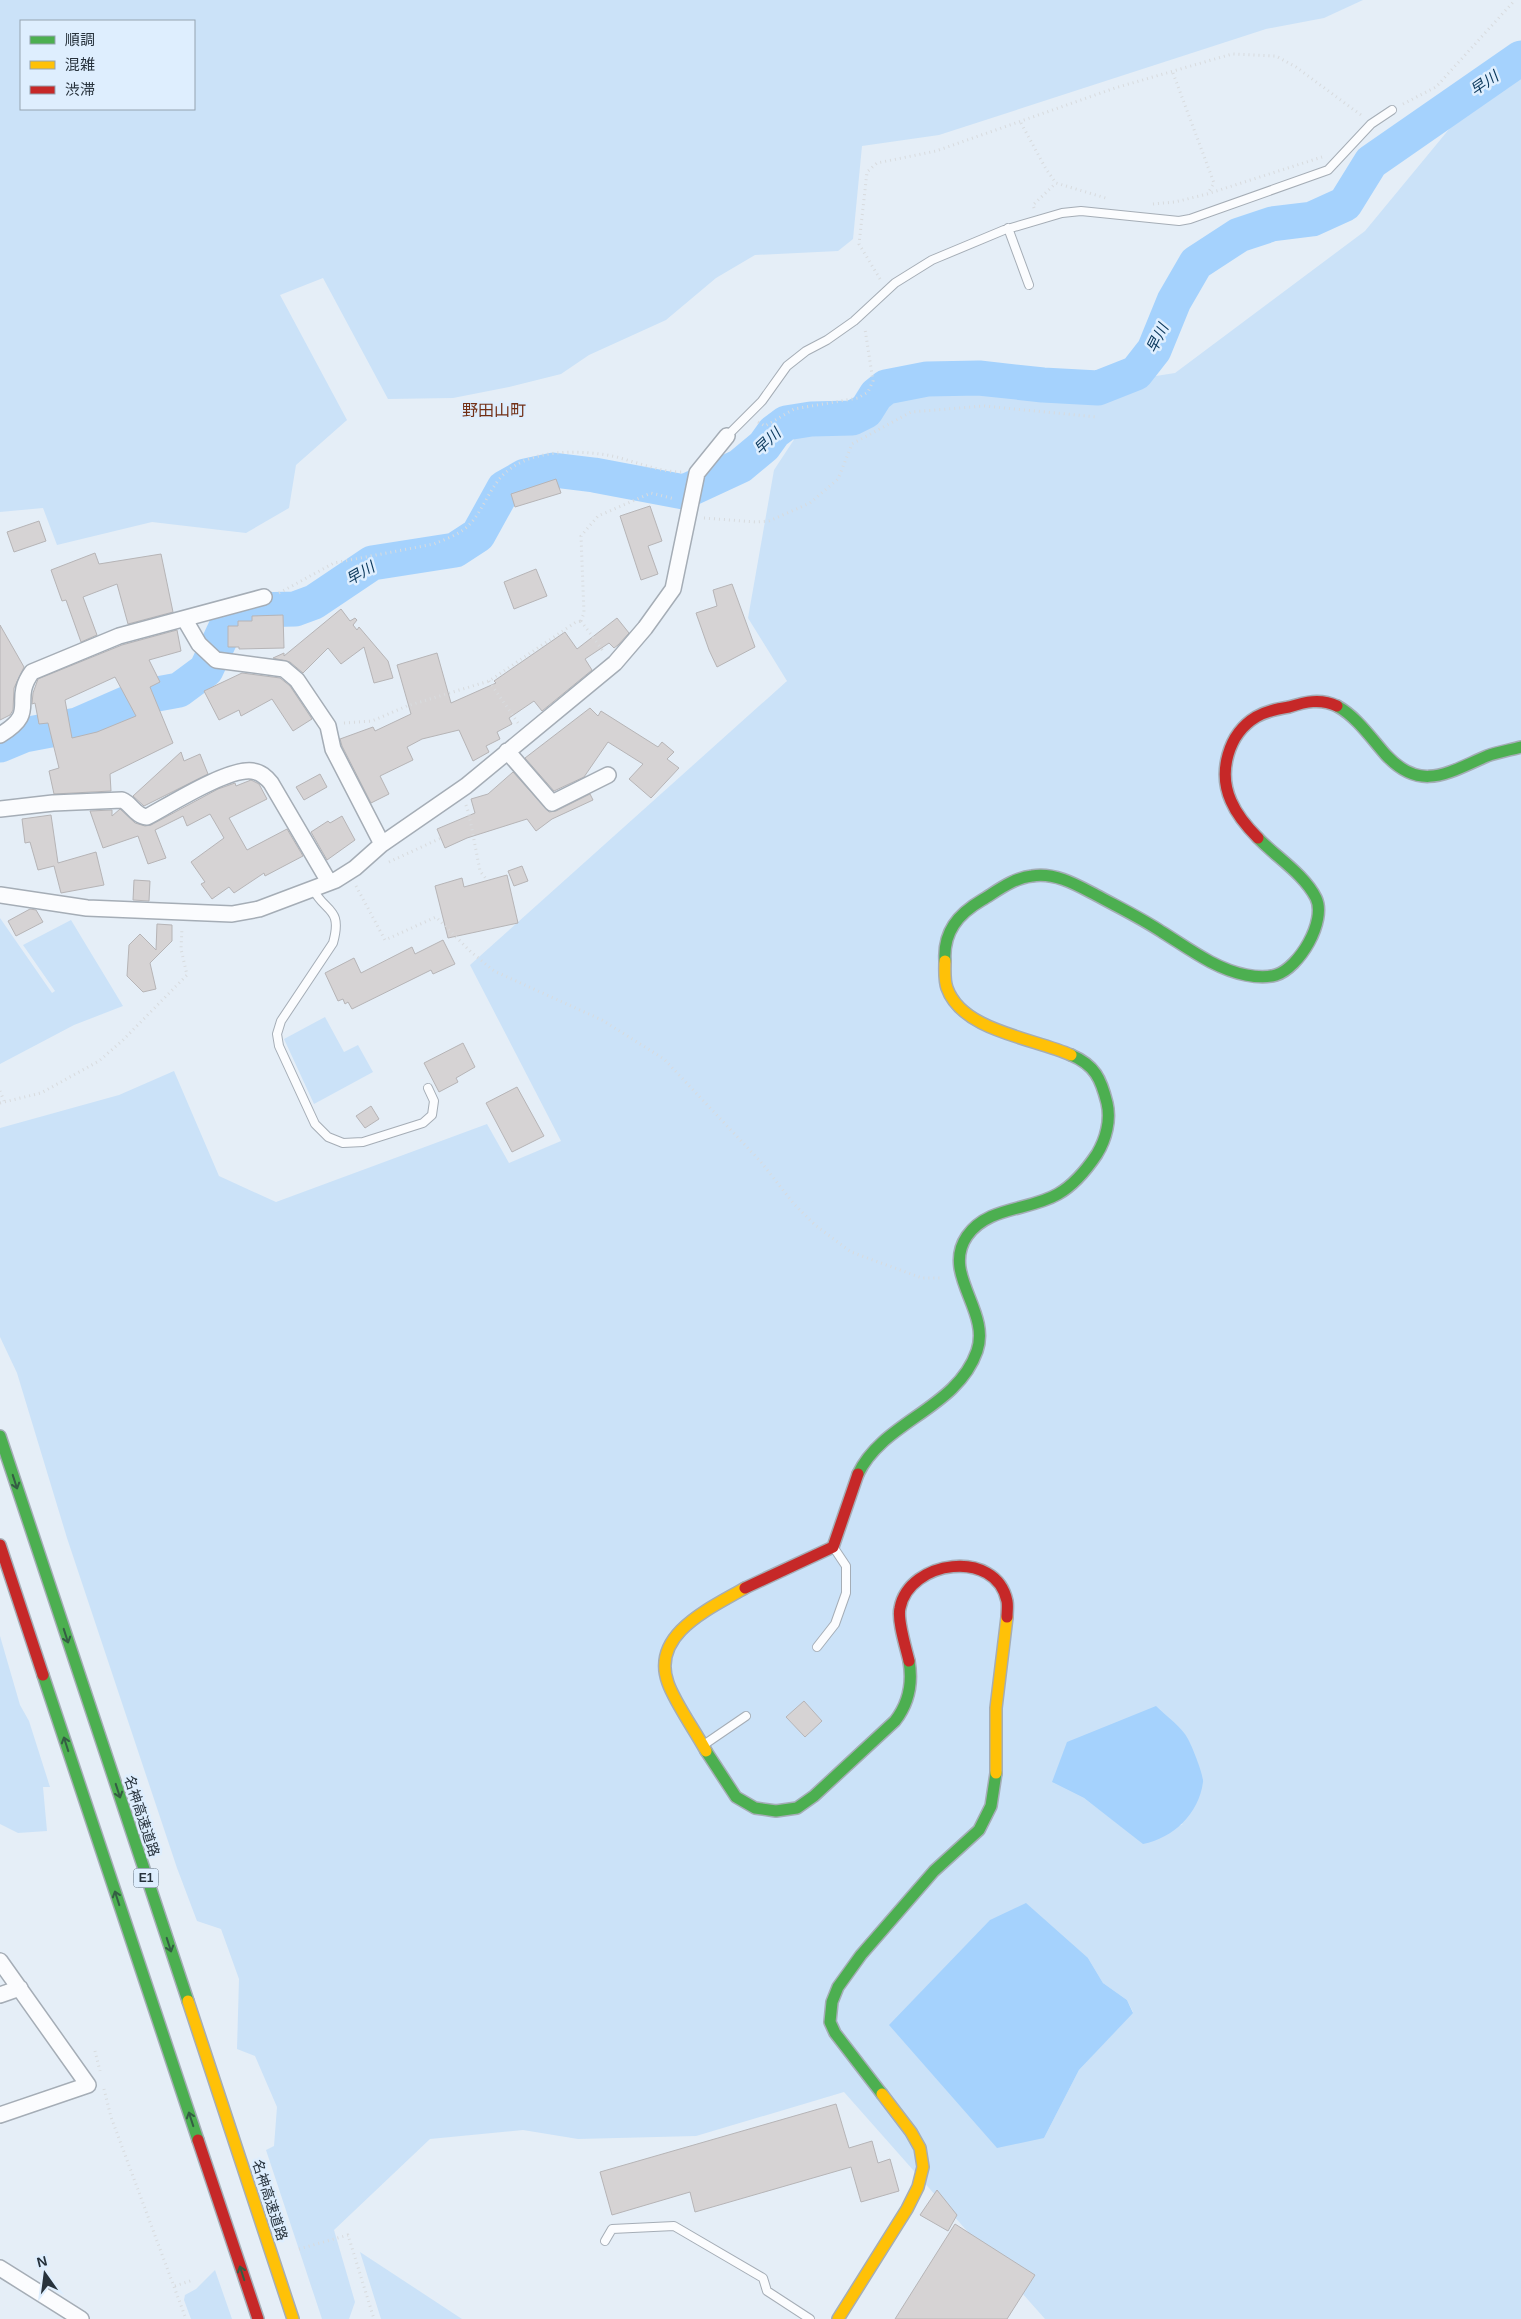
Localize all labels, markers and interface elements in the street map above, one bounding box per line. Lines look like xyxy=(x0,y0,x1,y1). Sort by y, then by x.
legend xyxy=(20,20,195,110)
text: 順調 xyxy=(65,31,95,48)
text: 混雑 xyxy=(65,56,95,73)
water label: 早川 xyxy=(1467,66,1503,99)
text: 渋滞 xyxy=(65,81,95,98)
water label: 早川 xyxy=(1143,319,1172,355)
district label: 野田山町 xyxy=(462,402,526,419)
water label: 早川 xyxy=(750,423,785,457)
water label: 早川 xyxy=(343,557,379,588)
one-way arrow xyxy=(11,1474,21,1490)
one-way arrow xyxy=(62,1628,72,1644)
one-way arrow xyxy=(60,1736,70,1752)
street label: 名神高速道路 xyxy=(121,1774,163,1858)
one-way arrow xyxy=(113,1782,123,1798)
road number: E1 xyxy=(134,1869,158,1888)
one-way arrow xyxy=(112,1891,121,1906)
one-way arrow xyxy=(165,1937,174,1952)
one-way arrow xyxy=(186,2111,195,2127)
street label: 名神高速道路 xyxy=(249,2158,291,2242)
north arrow xyxy=(20,2249,70,2299)
text: N xyxy=(35,2252,49,2270)
one-way arrow xyxy=(237,2265,246,2281)

